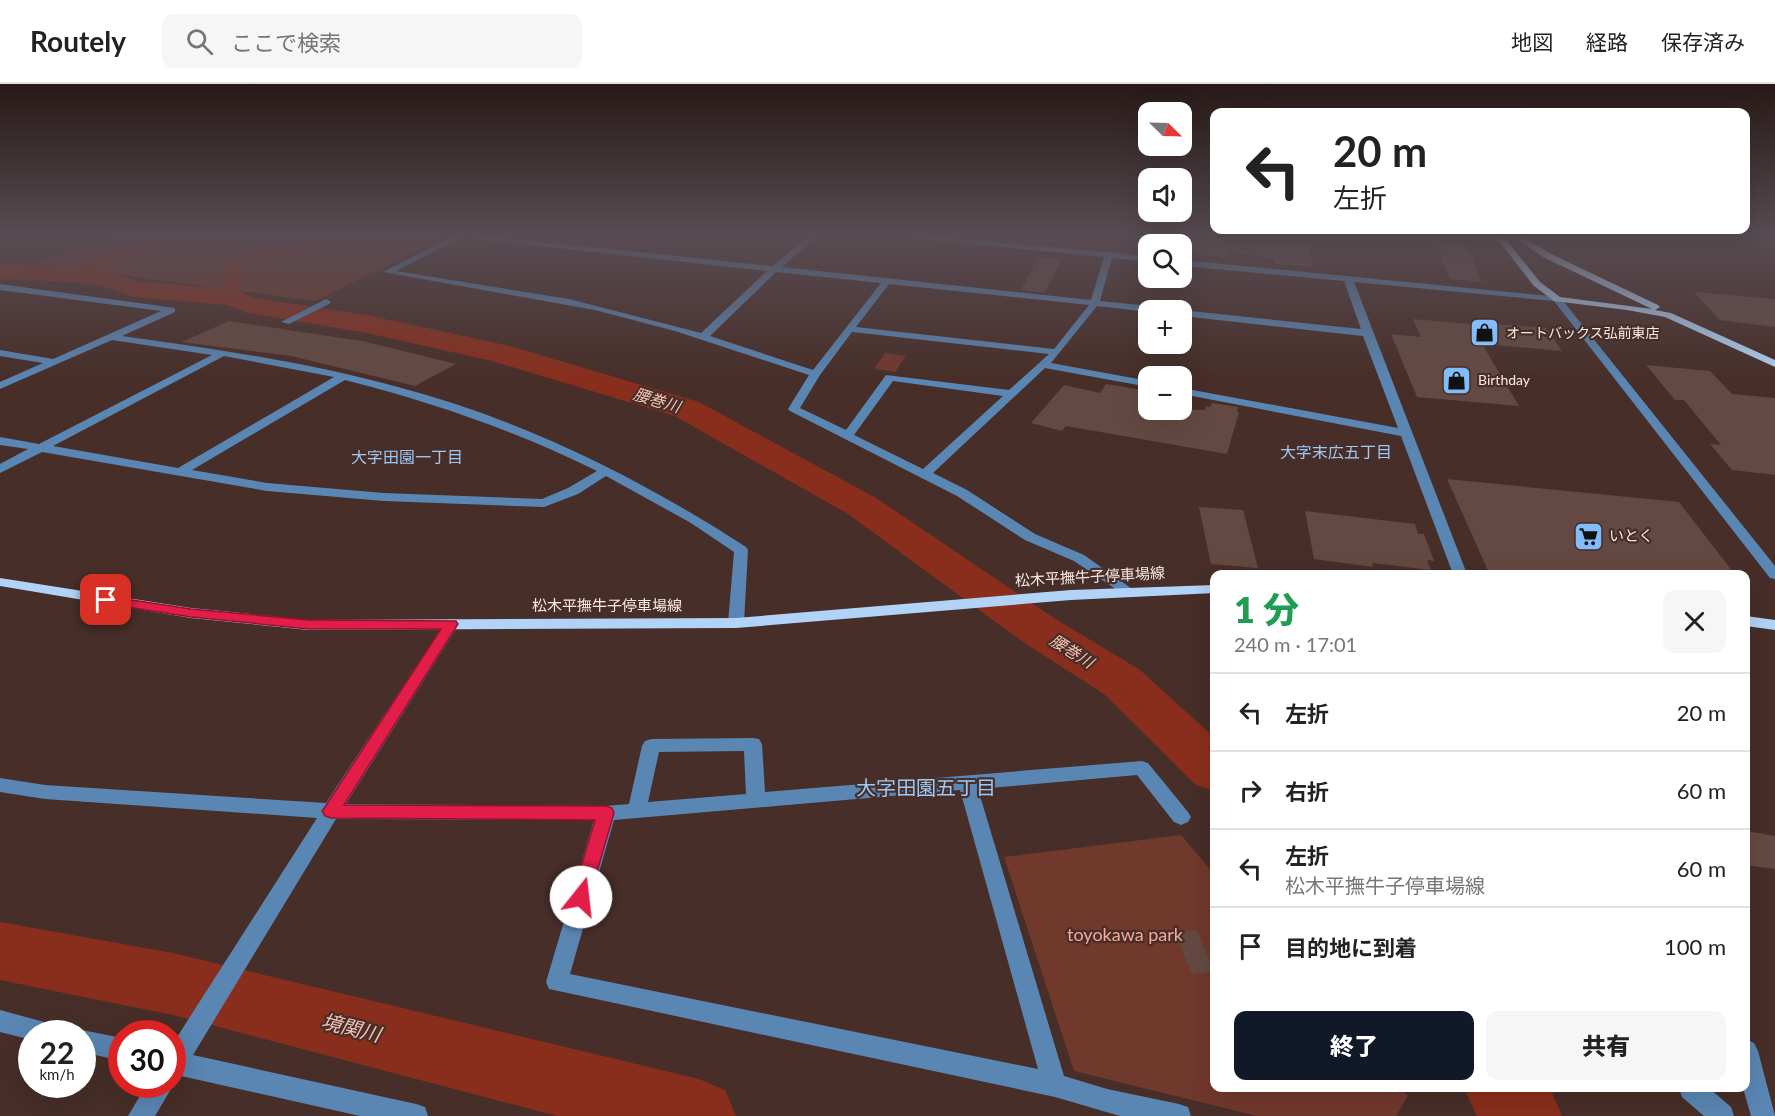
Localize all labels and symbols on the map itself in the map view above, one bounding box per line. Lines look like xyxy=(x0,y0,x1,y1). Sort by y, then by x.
north arrow xyxy=(1138,102,1192,156)
shop icon: オートバックス弘前東店 xyxy=(1469,317,1501,349)
place label: オートバックス弘前東店 xyxy=(1506,324,1660,341)
shop icon: Birthday xyxy=(1441,364,1473,396)
place label: Birthday xyxy=(1478,371,1531,388)
water label: 腰巻川 xyxy=(631,383,685,416)
district label: 大字末広五丁目 xyxy=(1280,442,1392,461)
district label: 大字田園一丁目 xyxy=(351,447,463,466)
supermarket icon: いとく xyxy=(1572,520,1604,552)
place label: いとく xyxy=(1609,526,1654,544)
street label: 松木平撫牛子停車場線 xyxy=(1015,563,1165,589)
pin xyxy=(80,574,131,625)
street label: 松木平撫牛子停車場線 xyxy=(532,596,682,614)
water label: 腰巻川 xyxy=(1047,630,1099,672)
district label: 大字田園五丁目 xyxy=(856,775,996,799)
position arrow xyxy=(549,865,613,929)
park label: toyokawa park xyxy=(1067,923,1184,945)
water label: 境関川 xyxy=(319,1008,385,1046)
speed limit sign: 30 xyxy=(108,1020,186,1098)

